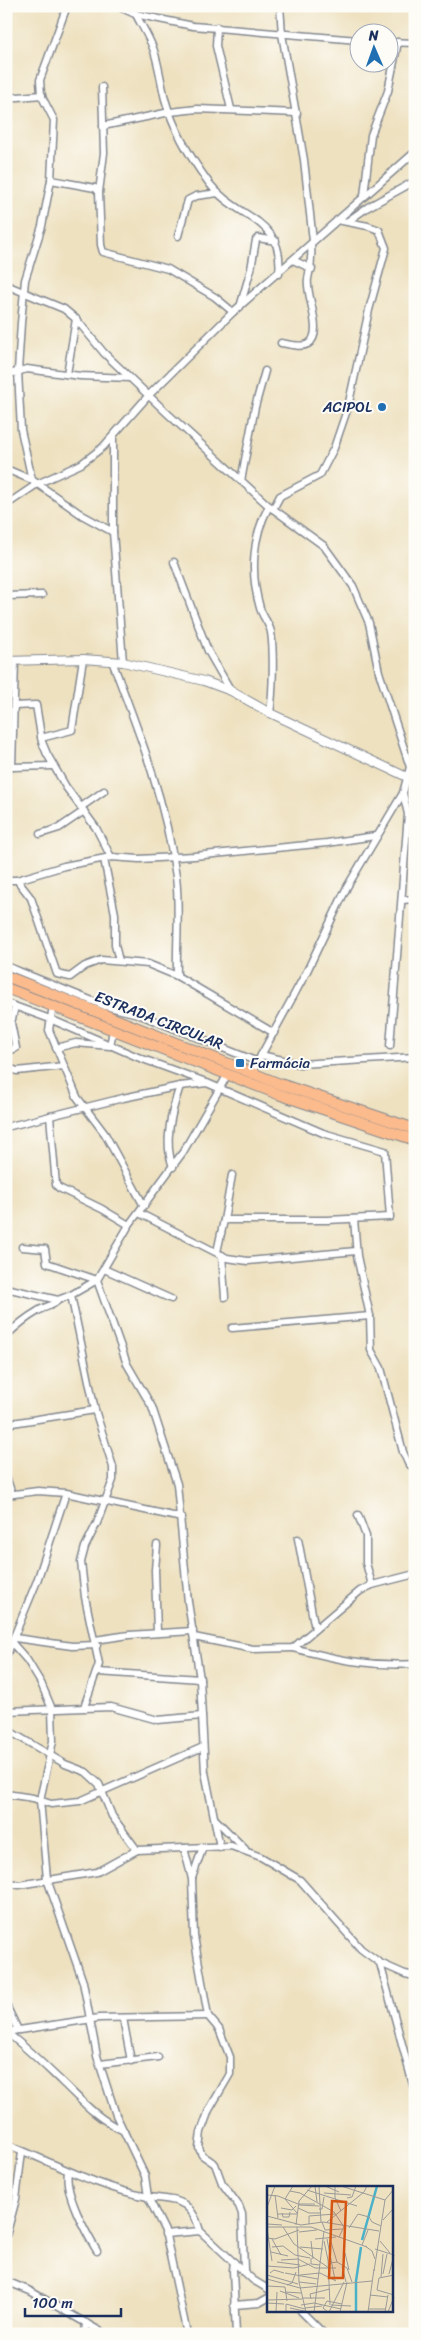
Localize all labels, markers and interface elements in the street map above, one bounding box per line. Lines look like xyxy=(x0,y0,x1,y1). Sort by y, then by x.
north arrow xyxy=(348,22,398,72)
text: N xyxy=(367,23,379,48)
place label: ACIPOL xyxy=(322,394,372,420)
marker: ACIPOL xyxy=(376,401,388,413)
street label: ESTRADA CIRCULAR xyxy=(91,983,227,1057)
place label: Farmácia xyxy=(250,1050,311,1076)
marker: Farmácia xyxy=(234,1057,246,1069)
inset map xyxy=(267,2186,394,2312)
scale bar xyxy=(25,2285,121,2317)
text: 100 m xyxy=(32,2290,73,2316)

